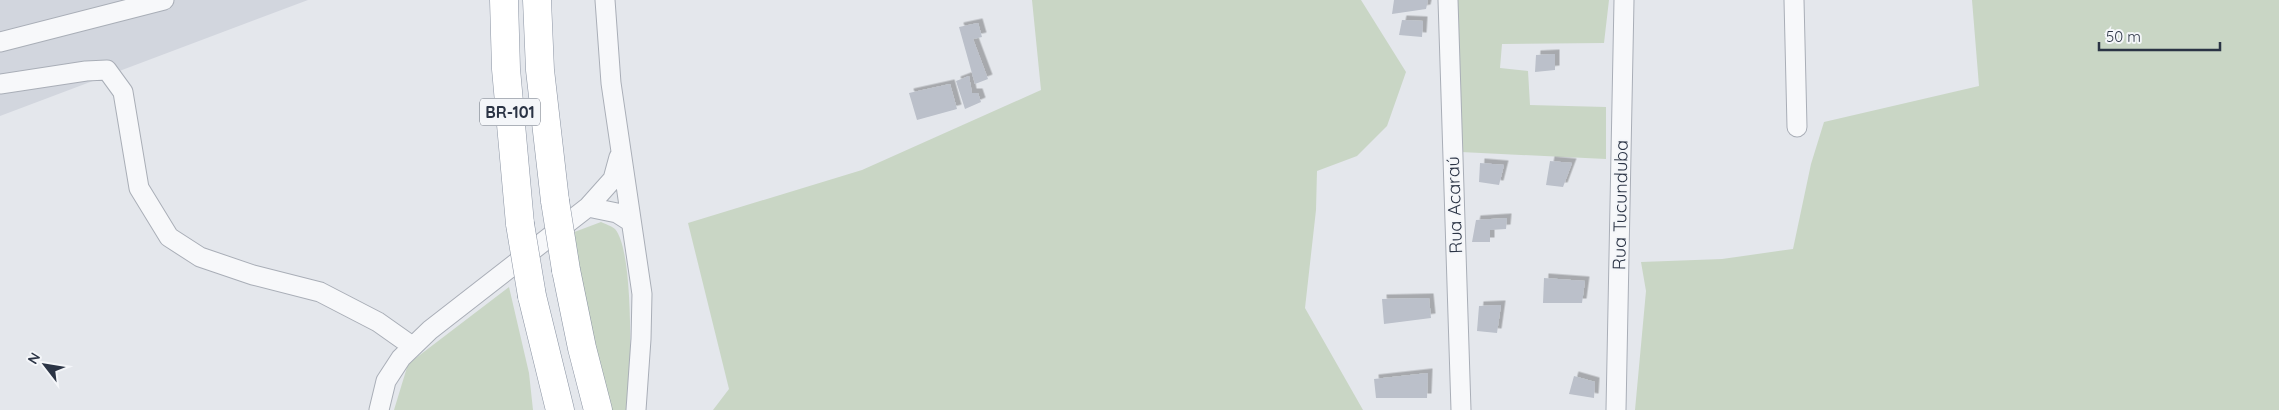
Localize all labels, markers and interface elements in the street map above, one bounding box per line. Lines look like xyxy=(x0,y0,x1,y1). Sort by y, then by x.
scale bar xyxy=(2099,20,2220,52)
text: 50 m xyxy=(2106,27,2141,46)
road number: BR-101 xyxy=(480,98,540,125)
street label: Rua Tucunduba xyxy=(1607,140,1633,270)
street label: Rua Acaraú xyxy=(1441,156,1467,254)
north arrow xyxy=(20,340,70,390)
text: N xyxy=(23,349,44,367)

